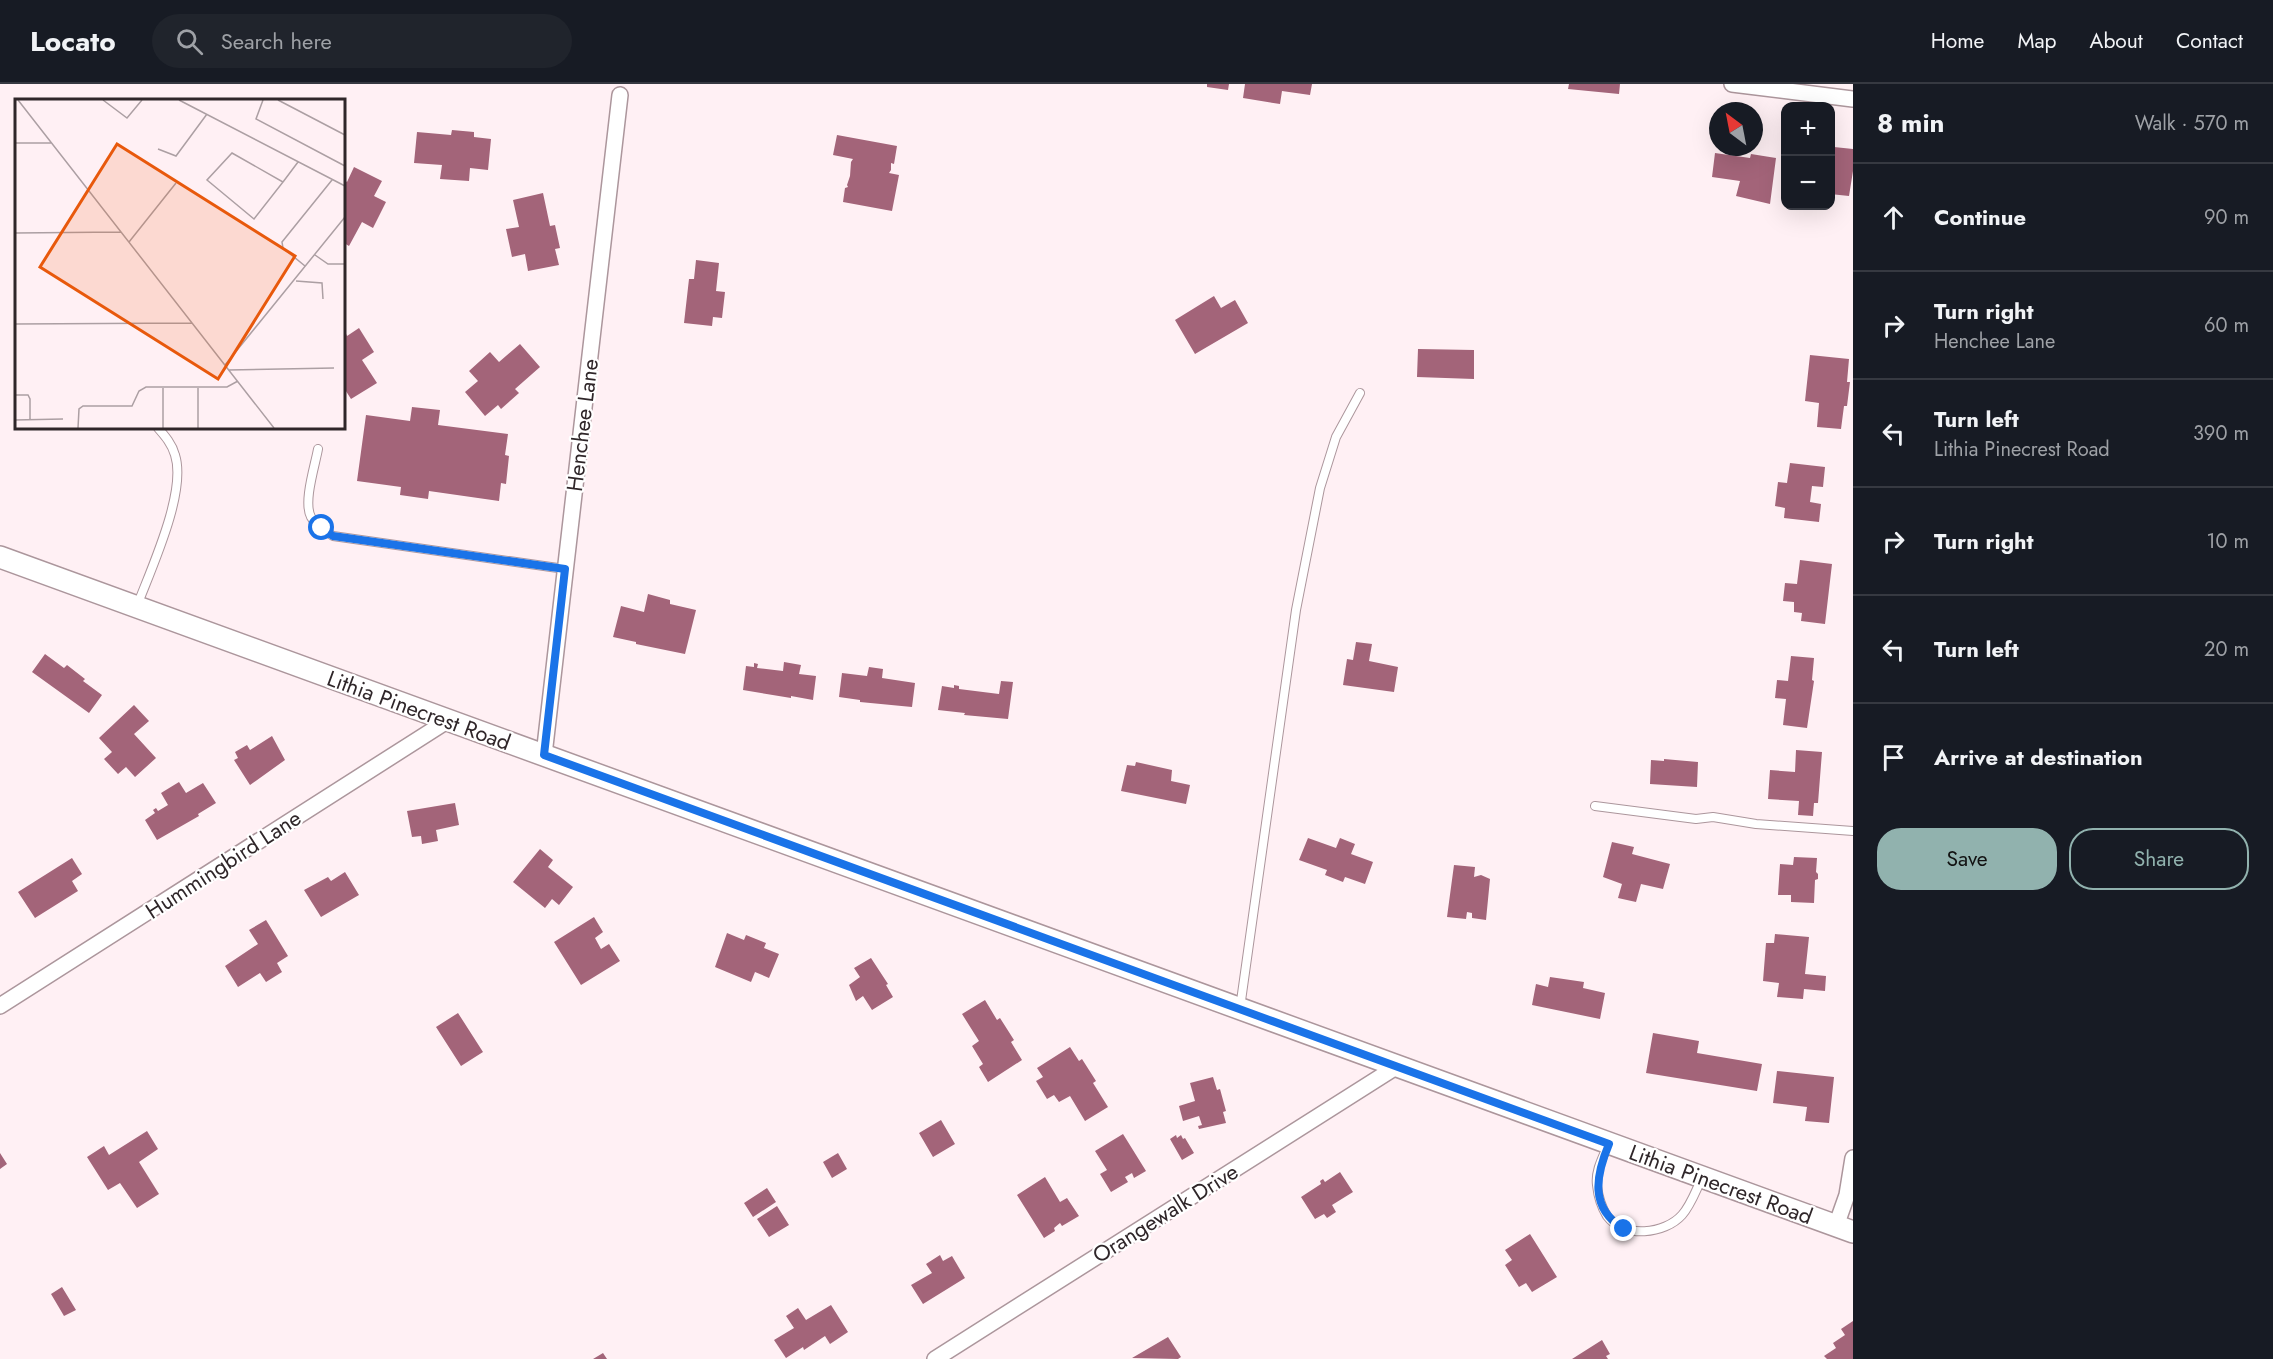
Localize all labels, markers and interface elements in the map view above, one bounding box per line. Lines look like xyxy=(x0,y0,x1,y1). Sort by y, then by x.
search box xyxy=(152,14,572,68)
text: Locato xyxy=(30,21,116,62)
icon: search xyxy=(173,25,206,58)
text: Search here xyxy=(221,25,332,57)
text: Home xyxy=(1931,26,1984,56)
text: Map xyxy=(2017,26,2057,56)
text: About xyxy=(2090,26,2143,56)
text: Contact xyxy=(2176,26,2243,56)
inset map xyxy=(15,99,345,429)
north arrow xyxy=(1709,102,1763,156)
map controls xyxy=(1781,102,1835,210)
button: + xyxy=(1781,102,1835,156)
text: 8 min xyxy=(1877,104,1945,142)
text: Walk · 570 m xyxy=(2135,109,2249,138)
button: − xyxy=(1781,156,1835,210)
icon: ahead xyxy=(1877,201,1910,234)
text: Continue xyxy=(1934,201,2026,233)
text: 90 m xyxy=(2204,203,2249,232)
text: Turn right xyxy=(1934,295,2034,327)
icon: right xyxy=(1877,309,1910,342)
text: 60 m xyxy=(2204,311,2249,340)
text: Henchee Lane xyxy=(1934,327,2055,356)
street label: Henchee Lane xyxy=(558,357,606,493)
text: Turn left xyxy=(1934,403,2019,435)
icon: left xyxy=(1877,417,1910,450)
text: 390 m xyxy=(2193,419,2249,448)
text: Lithia Pinecrest Road xyxy=(1934,435,2110,464)
route start xyxy=(308,514,334,540)
icon: right xyxy=(1877,525,1910,558)
text: Turn right xyxy=(1934,525,2034,557)
text: 10 m xyxy=(2206,527,2249,556)
icon: left xyxy=(1877,633,1910,666)
text: Turn left xyxy=(1934,633,2019,665)
text: 20 m xyxy=(2204,635,2249,664)
street label: Lithia Pinecrest Road xyxy=(323,662,515,758)
icon: arrive xyxy=(1877,741,1910,774)
text: Arrive at destination xyxy=(1934,741,2143,773)
street label: Hummingbird Lane xyxy=(139,802,307,926)
button: Save xyxy=(1877,828,2057,890)
button: Share xyxy=(2069,828,2249,890)
street label: Lithia Pinecrest Road xyxy=(1625,1136,1817,1232)
street label: Orangewalk Drive xyxy=(1086,1155,1244,1271)
route end xyxy=(1610,1215,1636,1241)

